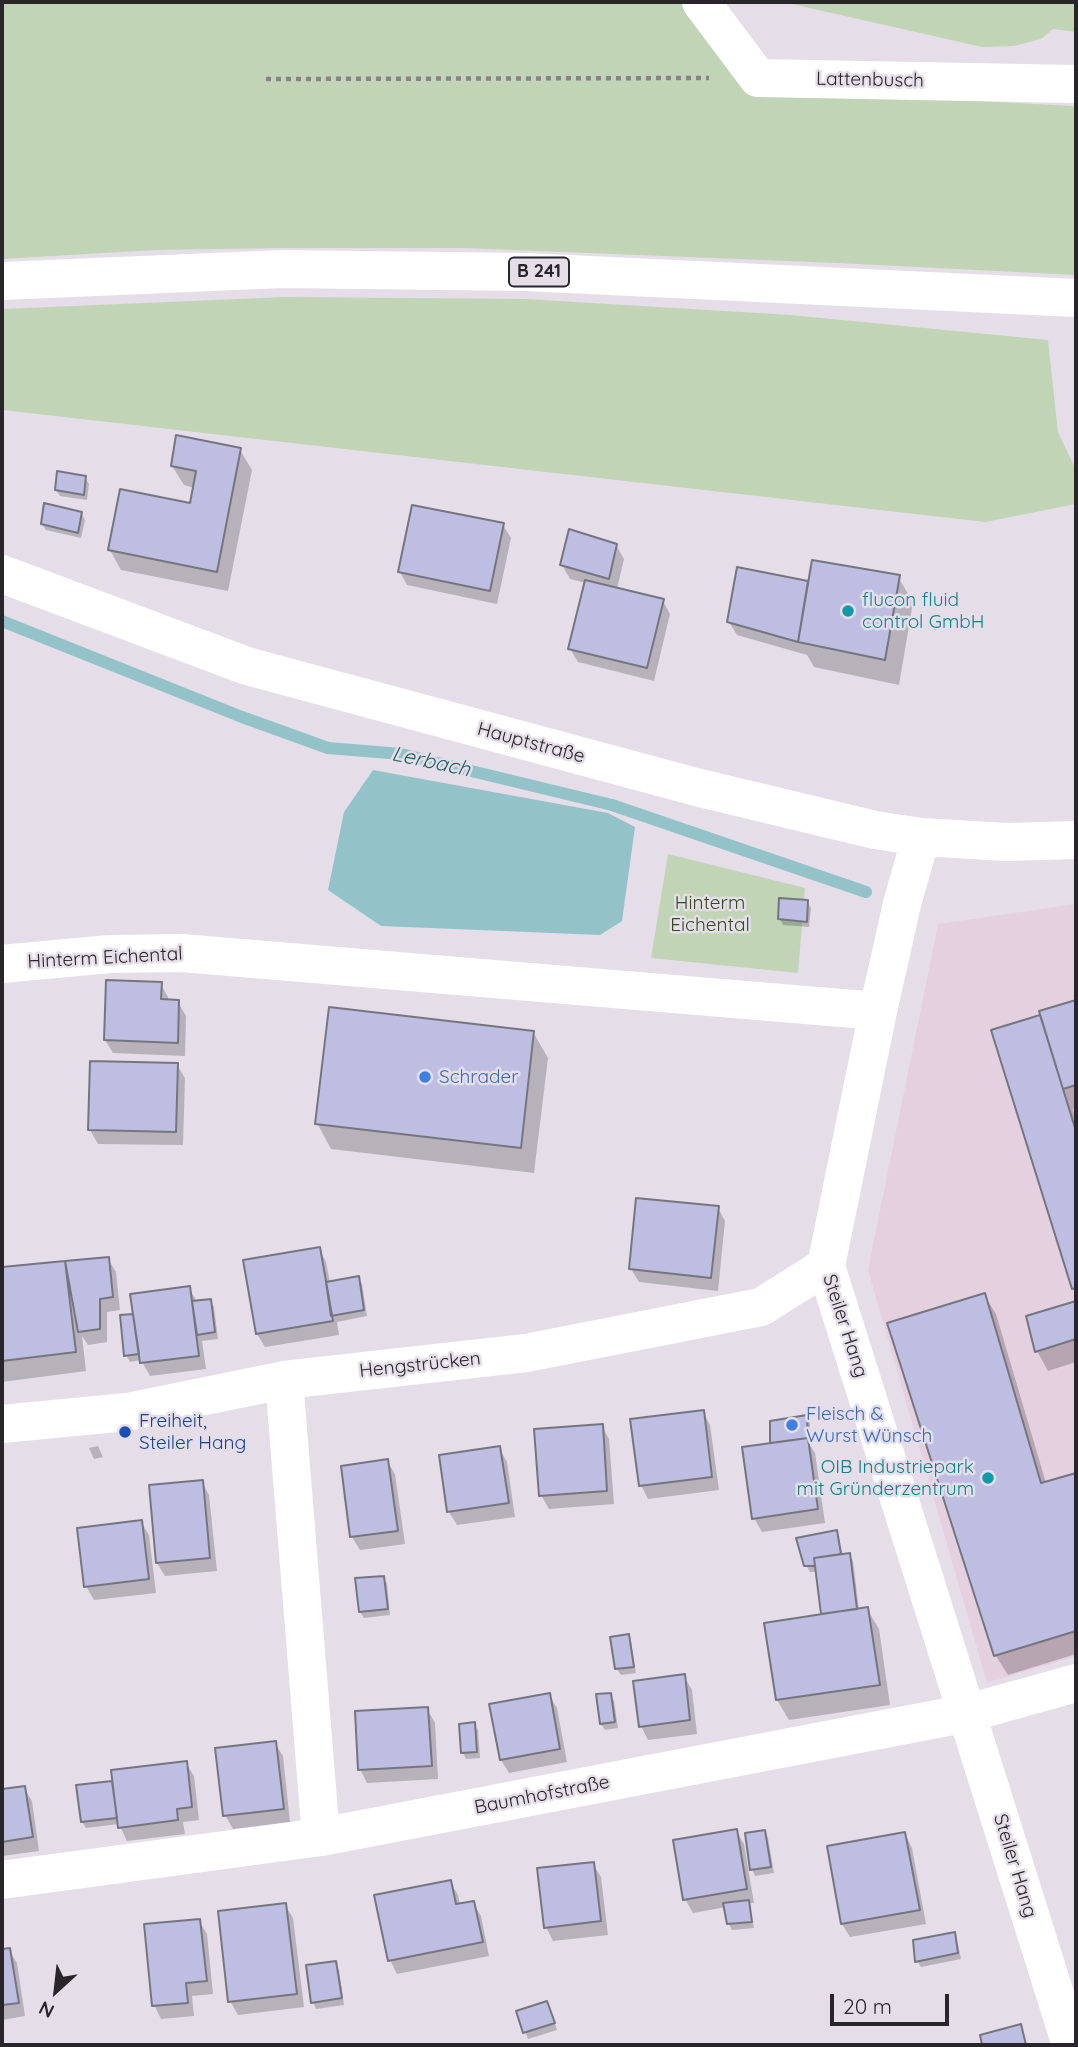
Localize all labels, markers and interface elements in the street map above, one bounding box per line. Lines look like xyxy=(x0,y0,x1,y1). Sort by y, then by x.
street label: Lattenbusch xyxy=(816,68,924,92)
road number: B 241 xyxy=(509,258,569,286)
place label: flucon fluid control GmbH xyxy=(862,589,984,633)
marker: flucon fluid control GmbH xyxy=(840,603,856,619)
street label: Hauptstraße xyxy=(475,718,587,768)
water label: Lerbach xyxy=(390,741,472,783)
park label: Hinterm Eichental xyxy=(670,892,750,936)
street label: Hinterm Eichental xyxy=(27,943,183,973)
place label: Schrader xyxy=(439,1066,518,1088)
marker: Schrader xyxy=(417,1069,433,1085)
street label: Steiler Hang xyxy=(818,1271,872,1381)
street label: Hengstrücken xyxy=(358,1347,482,1383)
place label: Fleisch & Wurst Wünsch xyxy=(806,1403,932,1447)
place label: Freiheit, Steiler Hang xyxy=(139,1410,246,1454)
marker: Fleisch & Wurst Wünsch xyxy=(784,1417,800,1433)
marker: Freiheit, Steiler Hang xyxy=(117,1424,133,1440)
place label: OIB Industriepark mit Gründerzentrum xyxy=(797,1456,974,1500)
marker: OIB Industriepark mit Gründerzentrum xyxy=(980,1470,996,1486)
street label: Baumhofstraße xyxy=(473,1771,611,1819)
street label: Steiler Hang xyxy=(988,1811,1042,1921)
north arrow xyxy=(21,1956,91,2026)
scale bar xyxy=(833,1980,952,2024)
text: 20 m xyxy=(843,1993,892,2019)
text: N xyxy=(35,1996,58,2024)

